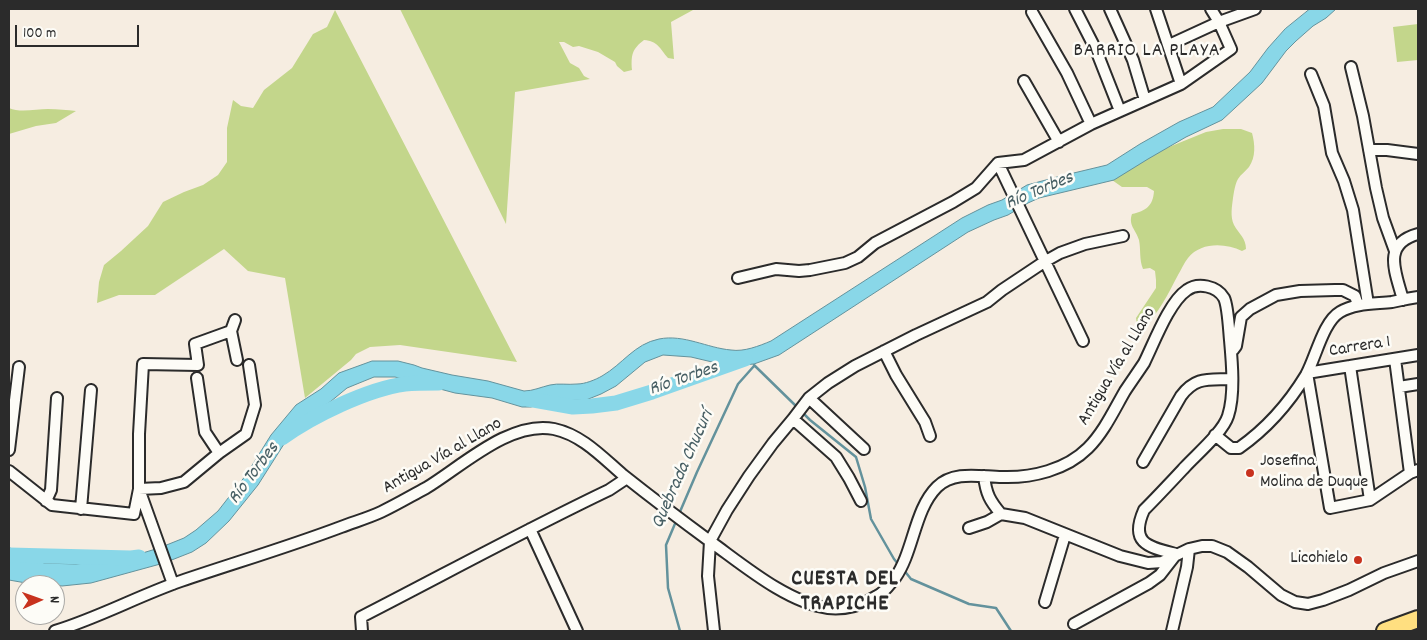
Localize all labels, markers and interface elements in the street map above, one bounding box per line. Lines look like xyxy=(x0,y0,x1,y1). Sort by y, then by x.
scale bar xyxy=(18,15,141,47)
text: 100 m xyxy=(23,23,56,45)
district label: BARRIO LA PLAYA xyxy=(1072,40,1222,64)
water label: Río Torbes xyxy=(1003,168,1077,216)
street label: Antigua Vía al Llano xyxy=(1074,304,1162,430)
street label: Carrera 1 xyxy=(1328,332,1392,364)
water label: Río Torbes xyxy=(646,358,722,402)
water label: Quebrada Chucurí xyxy=(648,408,720,532)
street label: Antigua Vía al Llano xyxy=(380,414,506,500)
water label: Río Torbes xyxy=(224,439,286,509)
place label: Josefina Molina de Duque xyxy=(1260,452,1368,494)
marker: Josefina Molina de Duque xyxy=(1244,467,1256,479)
place label: Licohielo xyxy=(1290,549,1348,571)
marker: Licohielo xyxy=(1352,554,1364,566)
district label: CUESTA DEL TRAPICHE xyxy=(790,568,900,620)
north arrow xyxy=(15,575,65,625)
text: N xyxy=(44,596,64,603)

